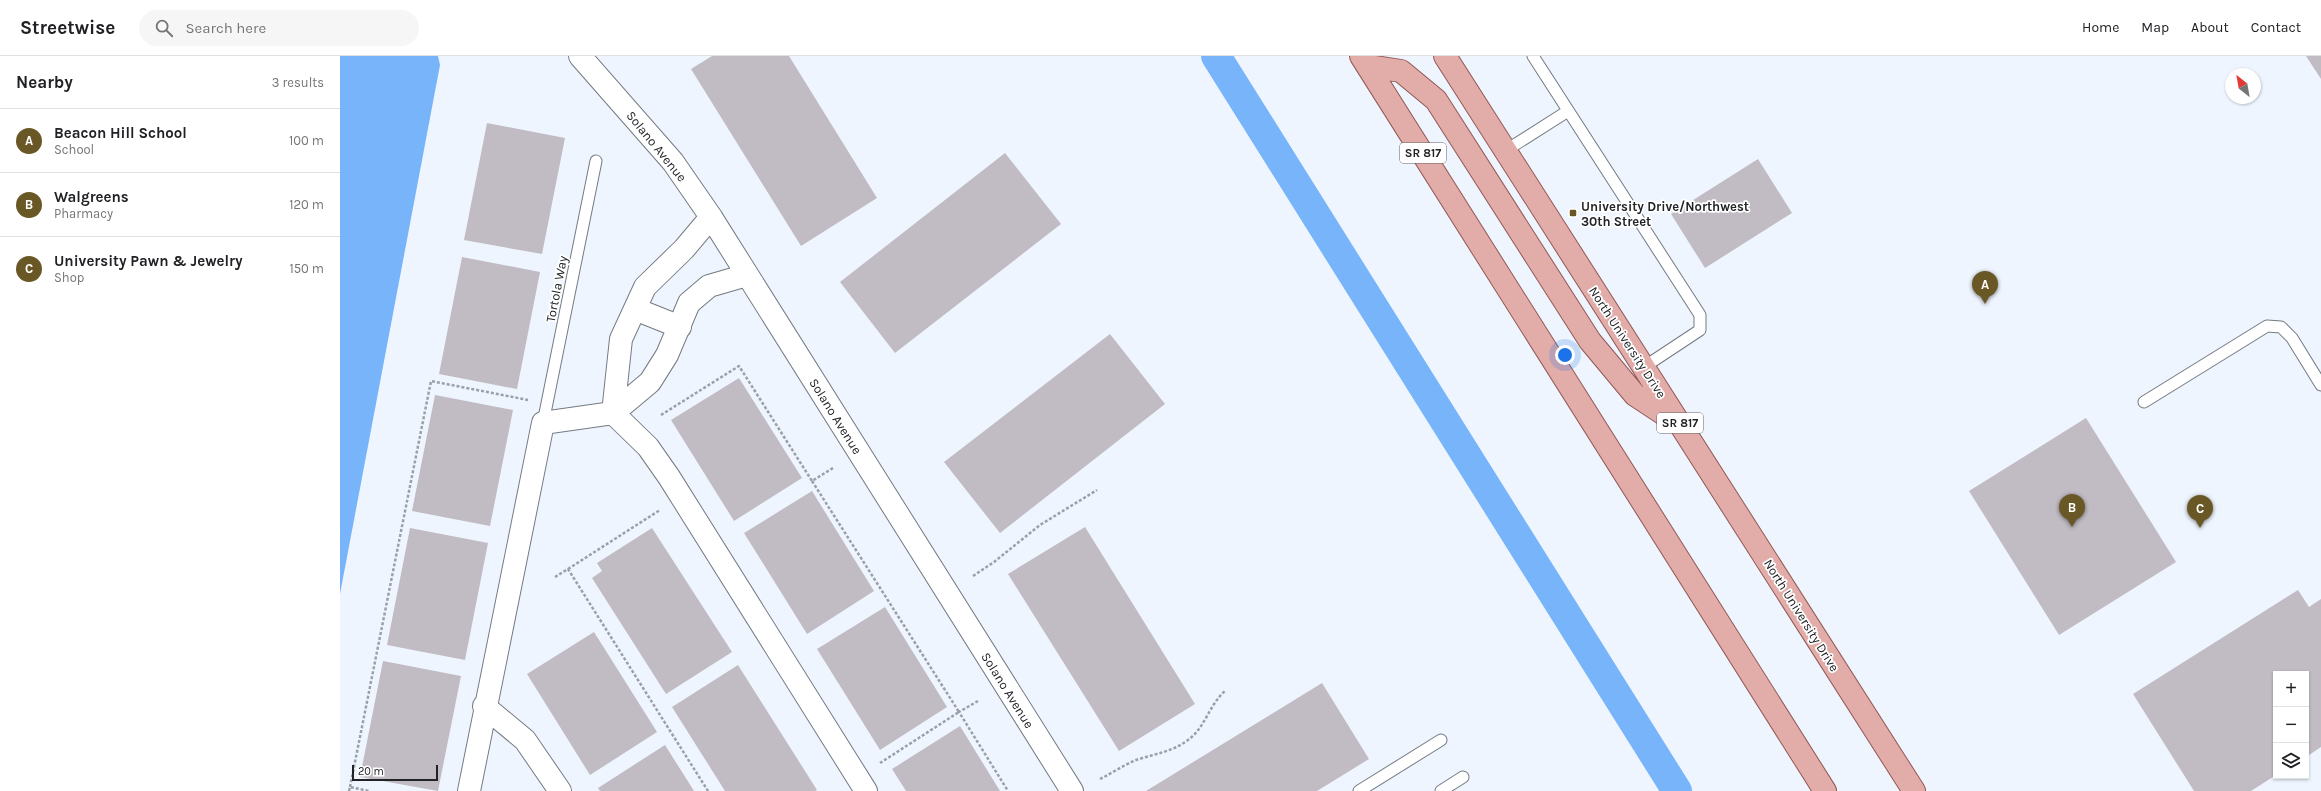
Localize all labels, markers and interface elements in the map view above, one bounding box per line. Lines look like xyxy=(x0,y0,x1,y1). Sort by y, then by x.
search box xyxy=(139,10,419,46)
text: Streetwise xyxy=(20,17,115,39)
icon: search xyxy=(153,17,175,39)
text: Search here xyxy=(185,19,266,37)
text: Home xyxy=(2082,19,2119,36)
text: Map xyxy=(2141,19,2169,36)
text: About xyxy=(2191,19,2229,36)
text: Contact xyxy=(2251,19,2301,36)
north arrow xyxy=(2225,68,2261,104)
text: Nearby xyxy=(16,72,73,92)
text: 3 results xyxy=(272,75,324,90)
street label: Solano Avenue xyxy=(624,108,690,185)
text: Beacon Hill School xyxy=(54,124,187,142)
text: A xyxy=(25,133,33,148)
text: 100 m xyxy=(289,133,324,148)
text: School xyxy=(54,142,94,157)
road number: SR 817 xyxy=(1400,143,1446,163)
text: Walgreens xyxy=(54,188,129,206)
text: B xyxy=(25,197,33,212)
text: 120 m xyxy=(289,197,324,212)
place label: University Drive/Northwest 30th Street xyxy=(1581,199,1749,229)
text: Pharmacy xyxy=(54,206,113,221)
marker: University Drive/Northwest 30th Street xyxy=(1568,208,1578,218)
text: University Pawn & Jewelry xyxy=(54,252,243,270)
street label: Tortola Way xyxy=(543,254,570,324)
text: C xyxy=(25,261,33,276)
text: 150 m xyxy=(289,261,324,276)
text: Shop xyxy=(54,270,84,285)
pin: A xyxy=(1972,271,1998,304)
street label: North University Drive xyxy=(1586,284,1669,401)
your location xyxy=(1555,345,1575,365)
street label: Solano Avenue xyxy=(806,376,865,457)
road number: SR 817 xyxy=(1657,413,1703,433)
pin: B xyxy=(2059,494,2085,527)
pin: C xyxy=(2187,495,2213,528)
street label: North University Drive xyxy=(1761,556,1842,675)
street label: Solano Avenue xyxy=(978,650,1037,731)
map controls xyxy=(2273,671,2309,779)
button: + xyxy=(2273,671,2309,707)
button: − xyxy=(2273,707,2309,743)
button: layers xyxy=(2273,743,2309,779)
scale bar xyxy=(352,763,438,782)
text: 20 m xyxy=(358,765,384,778)

